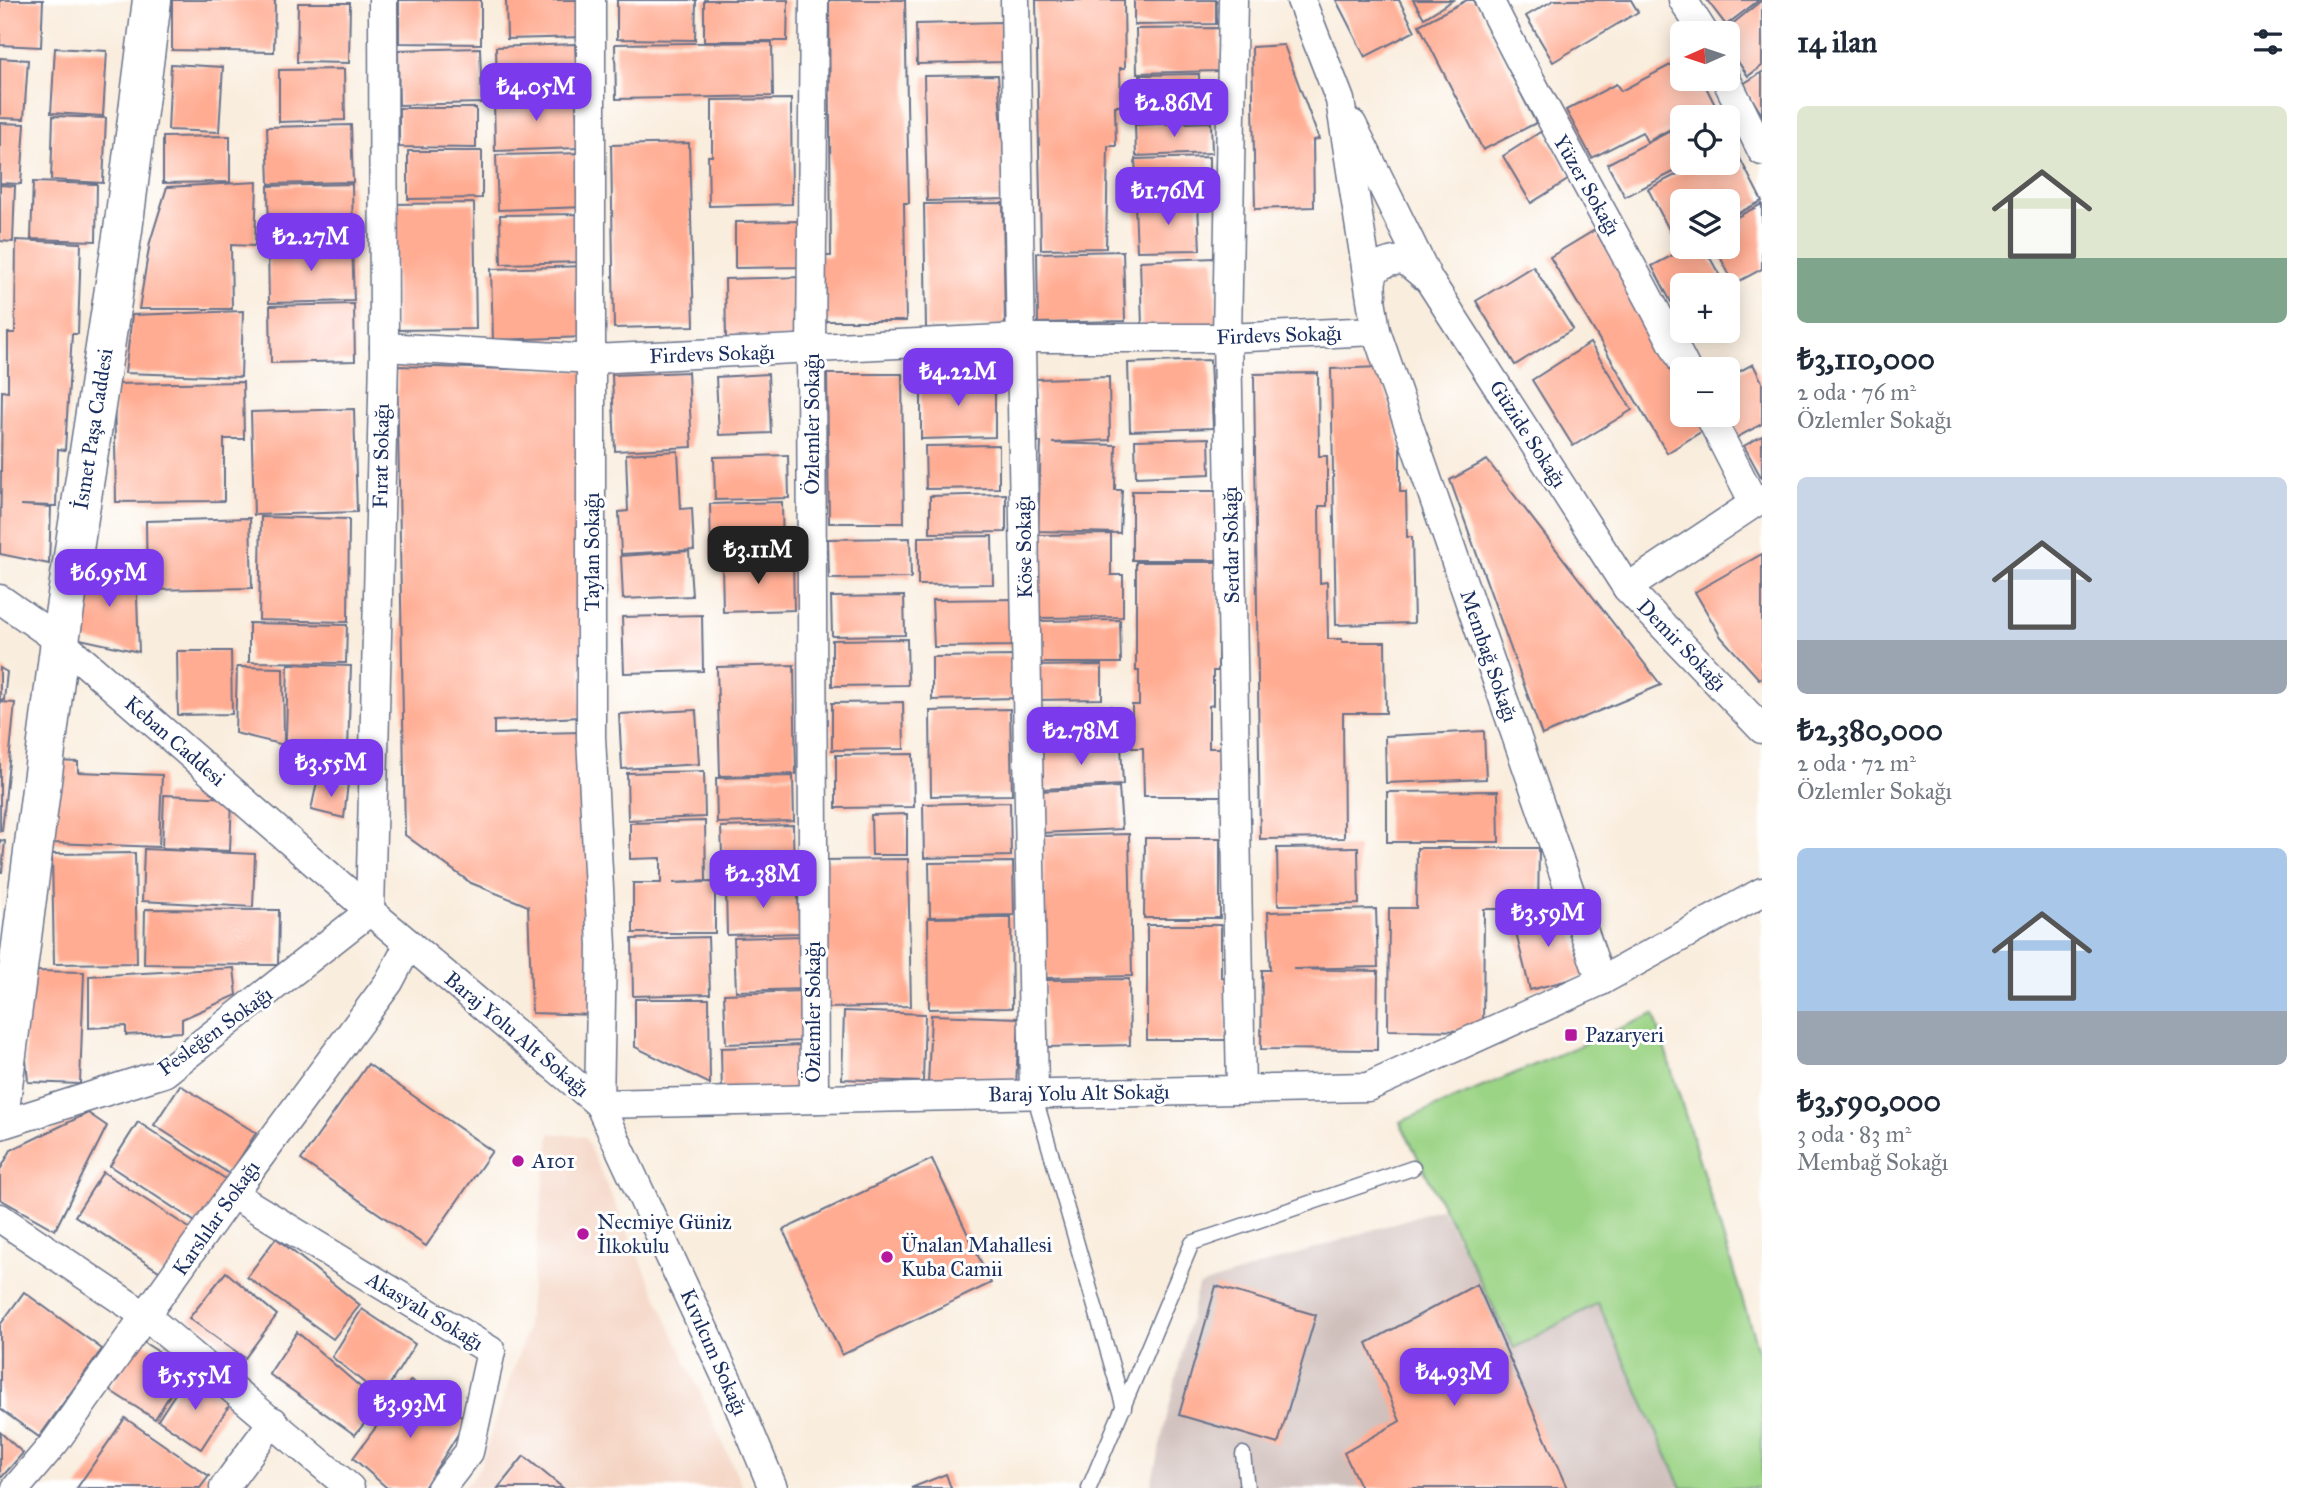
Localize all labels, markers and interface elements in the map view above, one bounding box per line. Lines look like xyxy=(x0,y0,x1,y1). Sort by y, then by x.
north arrow xyxy=(1670,21,1740,91)
map controls xyxy=(1670,21,1740,427)
icon: filters xyxy=(2249,23,2287,61)
text: 14 ilan xyxy=(1797,24,1877,60)
pin: ₺4.05M xyxy=(479,64,593,123)
text: ₺4.05M xyxy=(496,72,576,100)
pin: ₺2.86M xyxy=(1117,80,1231,139)
text: ₺2.86M xyxy=(1135,88,1213,116)
button: locate xyxy=(1670,105,1740,175)
street label: Yüzer Sokağı xyxy=(1548,130,1626,240)
icon: home xyxy=(1979,151,2105,277)
pin: ₺1.76M xyxy=(1111,168,1225,227)
text: ₺1.76M xyxy=(1131,176,1205,204)
button: layers xyxy=(1670,189,1740,259)
pin: ₺2.27M xyxy=(254,214,368,273)
text: ₺2.27M xyxy=(273,222,349,250)
button: + xyxy=(1670,273,1740,343)
street label: Firdevs Sokağı xyxy=(1216,320,1342,350)
street label: Firdevs Sokağı xyxy=(649,339,775,369)
text: ₺3,110,000 xyxy=(1797,341,1935,377)
street label: İsmet Paşa Caddesi xyxy=(67,346,119,512)
pin: ₺4.22M xyxy=(901,348,1015,408)
street label: Özlemler Sokağı xyxy=(799,353,825,495)
text: ₺4.22M xyxy=(919,357,997,385)
button: − xyxy=(1670,357,1740,427)
street label: Güzide Sokağı xyxy=(1484,375,1572,493)
text: 2 oda · 76 m² xyxy=(1797,378,1916,406)
street label: Fırat Sokağı xyxy=(367,403,395,509)
text: Özlemler Sokağı xyxy=(1797,406,1952,434)
street label: Serdar Sokağı xyxy=(1217,486,1245,604)
street label: Taylan Sokağı xyxy=(579,492,605,611)
street label: Köse Sokağı xyxy=(1010,495,1038,599)
icon: home xyxy=(1979,522,2105,648)
pin: ₺3.11M xyxy=(701,526,815,586)
text: ₺3.11M xyxy=(723,535,793,563)
pin: ₺6.95M xyxy=(52,550,166,609)
text: ₺6.95M xyxy=(71,558,147,586)
street label: Membağ Sokağı xyxy=(1454,587,1524,726)
street label: Demir Sokağı xyxy=(1632,594,1732,697)
street label: Keban Caddesi xyxy=(119,690,231,792)
pin: ₺2.78M xyxy=(1024,708,1138,767)
text: ₺2,380,000 xyxy=(1797,712,1943,748)
text: ₺2.78M xyxy=(1043,716,1119,744)
pin: ₺3.55M xyxy=(274,740,388,799)
text: ₺3.55M xyxy=(295,748,367,776)
text: 2 oda · 72 m² xyxy=(1797,749,1916,777)
text: Özlemler Sokağı xyxy=(1797,777,1952,805)
pin: ₺2.38M xyxy=(706,850,820,910)
text: ₺2.38M xyxy=(726,859,800,887)
pin: ₺3.59M xyxy=(1491,890,1605,949)
icon: home xyxy=(1979,893,2105,1019)
text: ₺3.59M xyxy=(1511,898,1585,926)
street label: Özlemler Sokağı xyxy=(800,941,826,1083)
street label: Baraj Yolu Alt Sokağı xyxy=(439,966,595,1102)
street label: Fesleğen Sokağı xyxy=(153,981,278,1081)
place label: Pazaryeri xyxy=(1585,1022,1664,1048)
marker: Pazaryeri xyxy=(1563,1027,1579,1043)
street label: Baraj Yolu Alt Sokağı xyxy=(988,1078,1170,1108)
text: ₺3,590,000 xyxy=(1797,1083,1941,1119)
text: 3 oda · 83 m² xyxy=(1797,1120,1912,1148)
place label: A101 xyxy=(531,1148,575,1174)
text: Membağ Sokağı xyxy=(1797,1148,1948,1176)
marker: A101 xyxy=(510,1153,526,1169)
street label: Karslılar Sokağı xyxy=(167,1155,265,1281)
place label: Necmiye Güniz İlkokulu xyxy=(597,1209,732,1259)
marker: Necmiye Güniz İlkokulu xyxy=(575,1226,591,1242)
place label: Ünalan Mahallesi Kuba Camii xyxy=(901,1232,1053,1282)
marker: Ünalan Mahallesi Kuba Camii xyxy=(879,1249,895,1265)
street label: Akasyalı Sokağı xyxy=(361,1265,488,1356)
street label: Kıvılcım Sokağı xyxy=(674,1285,754,1420)
pin: ₺4.93M xyxy=(1397,1348,1511,1408)
pin: ₺5.55M xyxy=(138,1352,252,1412)
text: ₺4.93M xyxy=(1416,1357,1492,1385)
text: ₺5.55M xyxy=(159,1361,231,1389)
pin: ₺3.93M xyxy=(353,1380,467,1440)
text: ₺3.93M xyxy=(374,1389,446,1417)

